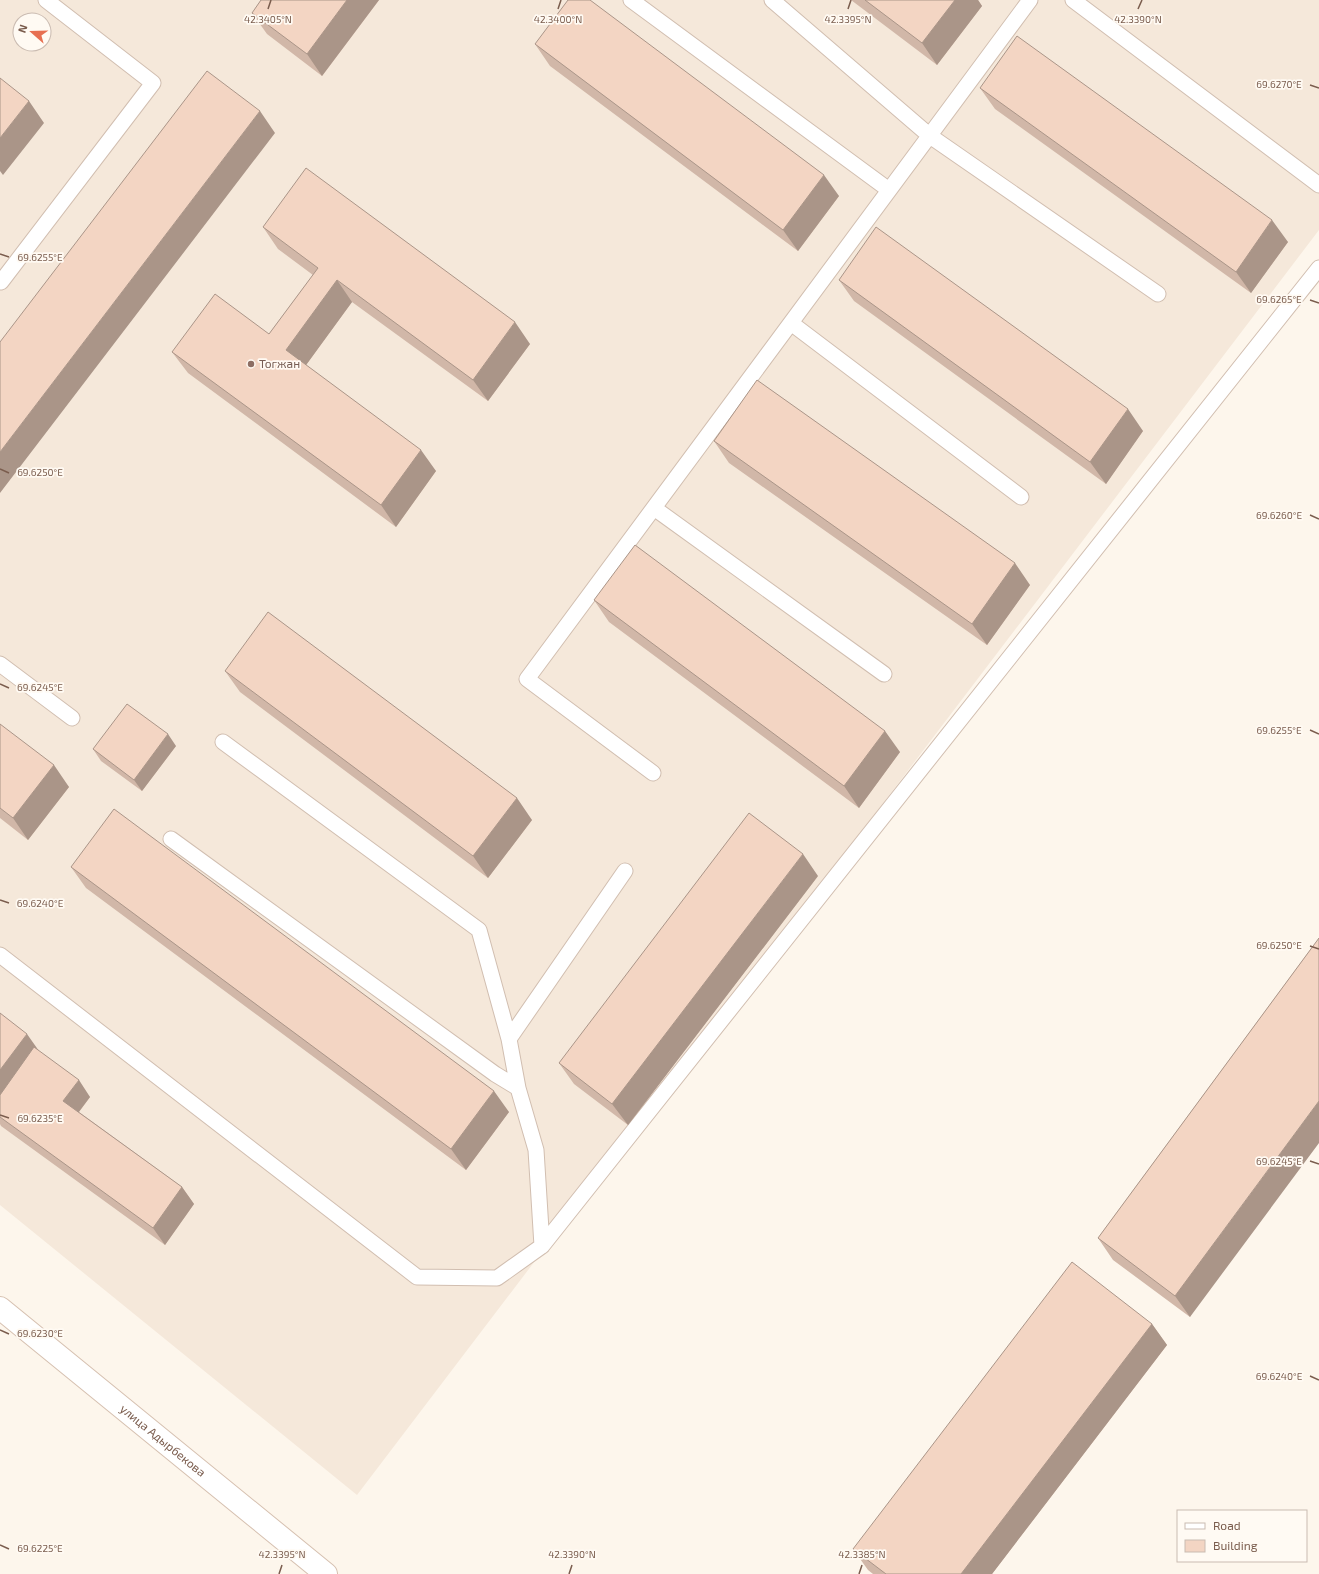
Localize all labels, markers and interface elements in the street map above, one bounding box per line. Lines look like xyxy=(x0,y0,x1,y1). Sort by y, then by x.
north arrow xyxy=(12,12,52,52)
text: 42.3405°N xyxy=(244,13,292,25)
text: 42.3400°N xyxy=(534,13,582,25)
text: 42.3395°N xyxy=(825,13,871,25)
text: 42.3390°N xyxy=(1114,13,1162,25)
text: N xyxy=(15,22,30,34)
text: 69.6270°E xyxy=(1256,78,1302,90)
text: 69.6255°E xyxy=(17,251,63,263)
text: 69.6265°E xyxy=(1256,293,1302,305)
place label: Тогжан xyxy=(259,356,300,370)
marker: Тогжан xyxy=(246,359,256,369)
text: 69.6250°E xyxy=(17,466,63,478)
text: 69.6260°E xyxy=(1256,509,1302,521)
text: 69.6245°E xyxy=(17,681,63,693)
text: 69.6255°E xyxy=(1256,724,1302,736)
text: 69.6240°E xyxy=(17,897,64,909)
text: 69.6250°E xyxy=(1256,939,1302,951)
text: 69.6235°E xyxy=(17,1112,63,1124)
text: 69.6245°E xyxy=(1256,1155,1302,1167)
text: 69.6230°E xyxy=(17,1327,63,1339)
text: 69.6240°E xyxy=(1256,1370,1303,1382)
street label: улица Адырбекова xyxy=(117,1401,209,1479)
legend xyxy=(1177,1510,1307,1562)
text: Road xyxy=(1213,1518,1241,1532)
text: Building xyxy=(1213,1538,1258,1552)
text: 69.6225°E xyxy=(17,1542,63,1554)
text: 42.3395°N xyxy=(259,1548,305,1560)
text: 42.3390°N xyxy=(548,1548,596,1560)
text: 42.3385°N xyxy=(838,1548,886,1560)

